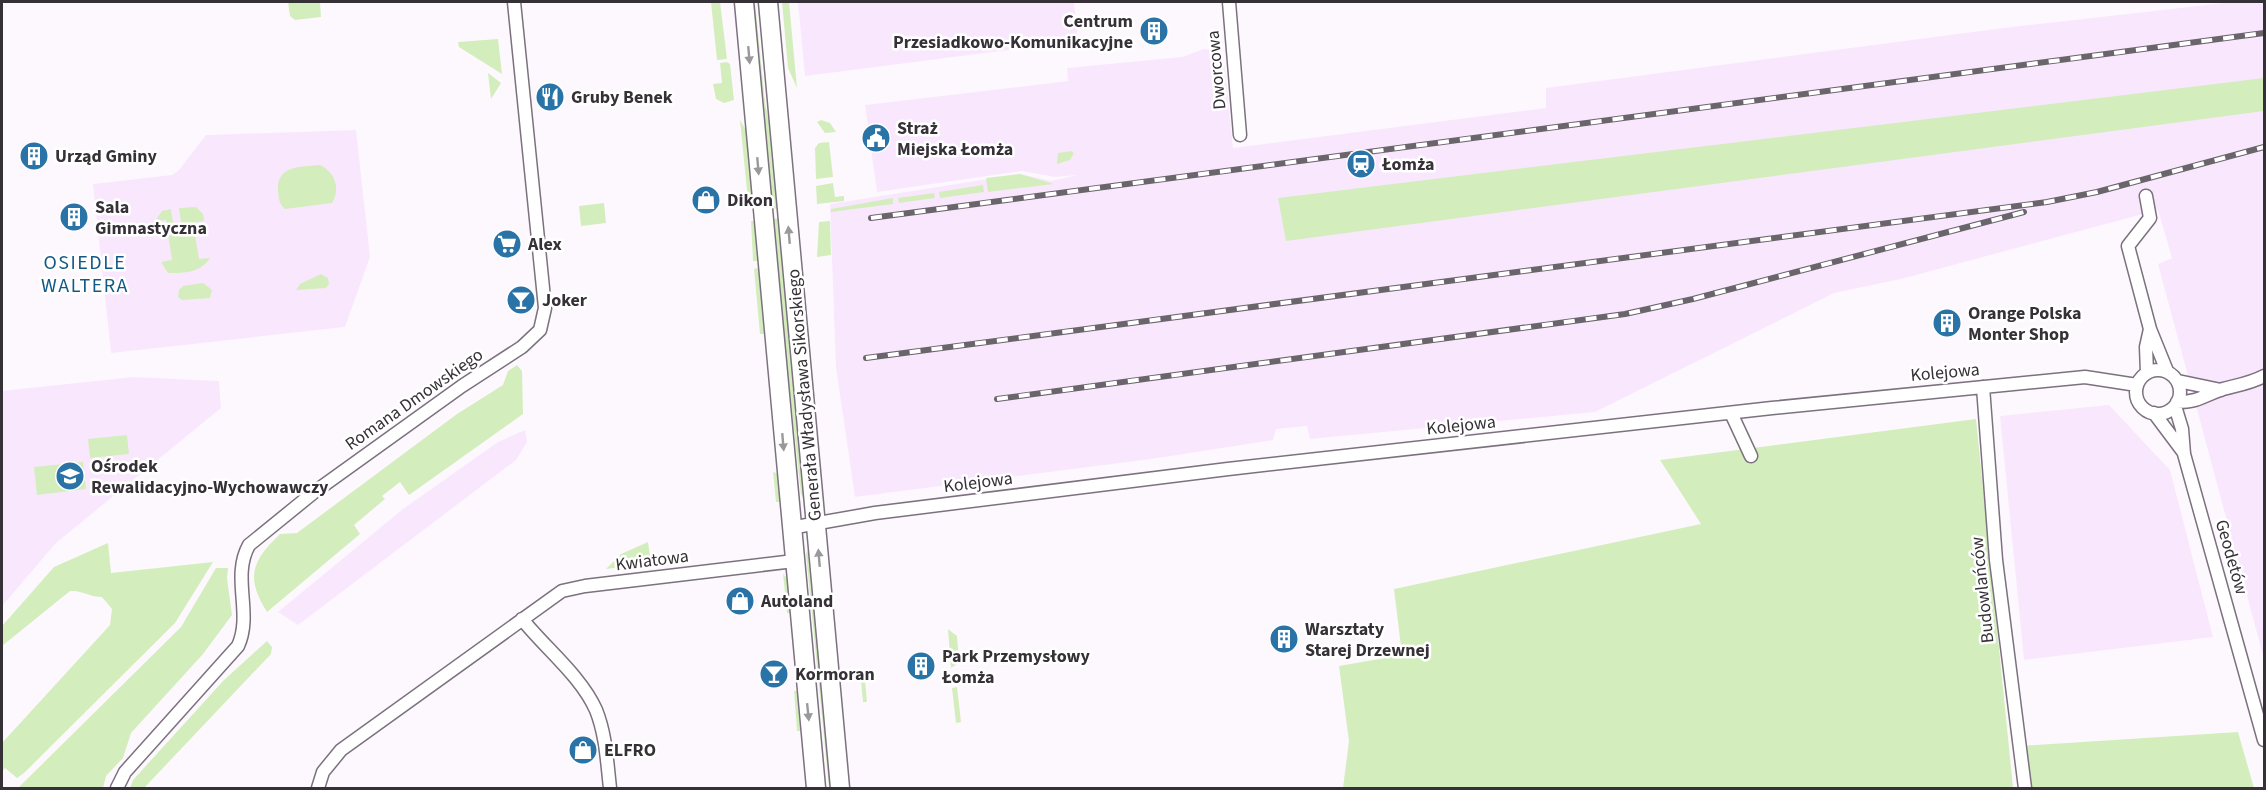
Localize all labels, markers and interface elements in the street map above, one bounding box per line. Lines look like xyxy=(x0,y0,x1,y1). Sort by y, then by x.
place label: Centrum Przesiadkowo-Komunikacyjne xyxy=(893,9,1133,55)
building icon: Centrum Przesiadkowo-Komunikacyjne xyxy=(1138,15,1170,47)
street label: Dworcowa xyxy=(1201,29,1232,110)
one-way arrow xyxy=(744,45,754,64)
restaurant icon: Gruby Benek xyxy=(534,81,566,113)
place label: Gruby Benek xyxy=(571,85,673,110)
place label: Straż Miejska Łomża xyxy=(897,116,1013,162)
public building icon: Straż Miejska Łomża xyxy=(860,122,892,154)
building icon: Urząd Gminy xyxy=(18,140,50,172)
place label: Urząd Gminy xyxy=(55,144,158,169)
station icon: Łomża xyxy=(1345,148,1377,180)
place label: Łomża xyxy=(1381,152,1434,177)
one-way arrow xyxy=(753,157,763,176)
shop icon: Dikon xyxy=(690,184,722,216)
place label: Dikon xyxy=(727,188,773,213)
place label: Sala Gimnastyczna xyxy=(95,195,207,241)
building icon: Sala Gimnastyczna xyxy=(58,201,90,233)
one-way arrow xyxy=(784,225,794,244)
supermarket icon: Alex xyxy=(491,228,523,260)
place label: Alex xyxy=(527,232,562,257)
district label: OSIEDLE WALTERA xyxy=(41,249,129,300)
street label: Generała Władysława Sikorskiego xyxy=(781,268,828,522)
bar icon: Joker xyxy=(505,284,537,316)
place label: Joker xyxy=(542,288,588,313)
place label: Orange Polska Monter Shop xyxy=(1968,301,2082,347)
building icon: Orange Polska Monter Shop xyxy=(1931,307,1963,339)
street label: Romana Dmowskiego xyxy=(340,342,488,456)
street label: Kolejowa xyxy=(1909,357,1981,388)
street label: Kolejowa xyxy=(1425,409,1497,442)
one-way arrow xyxy=(778,433,788,452)
place label: Ośrodek Rewalidacyjno-Wychowawczy xyxy=(91,454,329,500)
school or university icon: Ośrodek Rewalidacyjno-Wychowawczy xyxy=(54,460,86,492)
street label: Kolejowa xyxy=(942,466,1014,499)
street label: Geodetów xyxy=(2209,517,2254,598)
street label: Budowlańców xyxy=(1964,535,2001,644)
street label: Kwiatowa xyxy=(614,544,690,577)
one-way arrow xyxy=(814,548,823,567)
shop icon: Autoland xyxy=(724,585,756,617)
place label: Autoland xyxy=(760,589,833,614)
place label: Warsztaty Starej Drzewnej xyxy=(1305,617,1430,663)
building icon: Warsztaty Starej Drzewnej xyxy=(1268,623,1300,655)
place label: Park Przemysłowy Łomża xyxy=(941,644,1090,690)
building icon: Park Przemysłowy Łomża xyxy=(905,650,937,682)
bar icon: Kormoran xyxy=(758,658,790,690)
place label: Kormoran xyxy=(795,662,875,687)
one-way arrow xyxy=(803,702,813,721)
shop icon: ELFRO xyxy=(567,734,599,766)
place label: ELFRO xyxy=(604,738,656,763)

